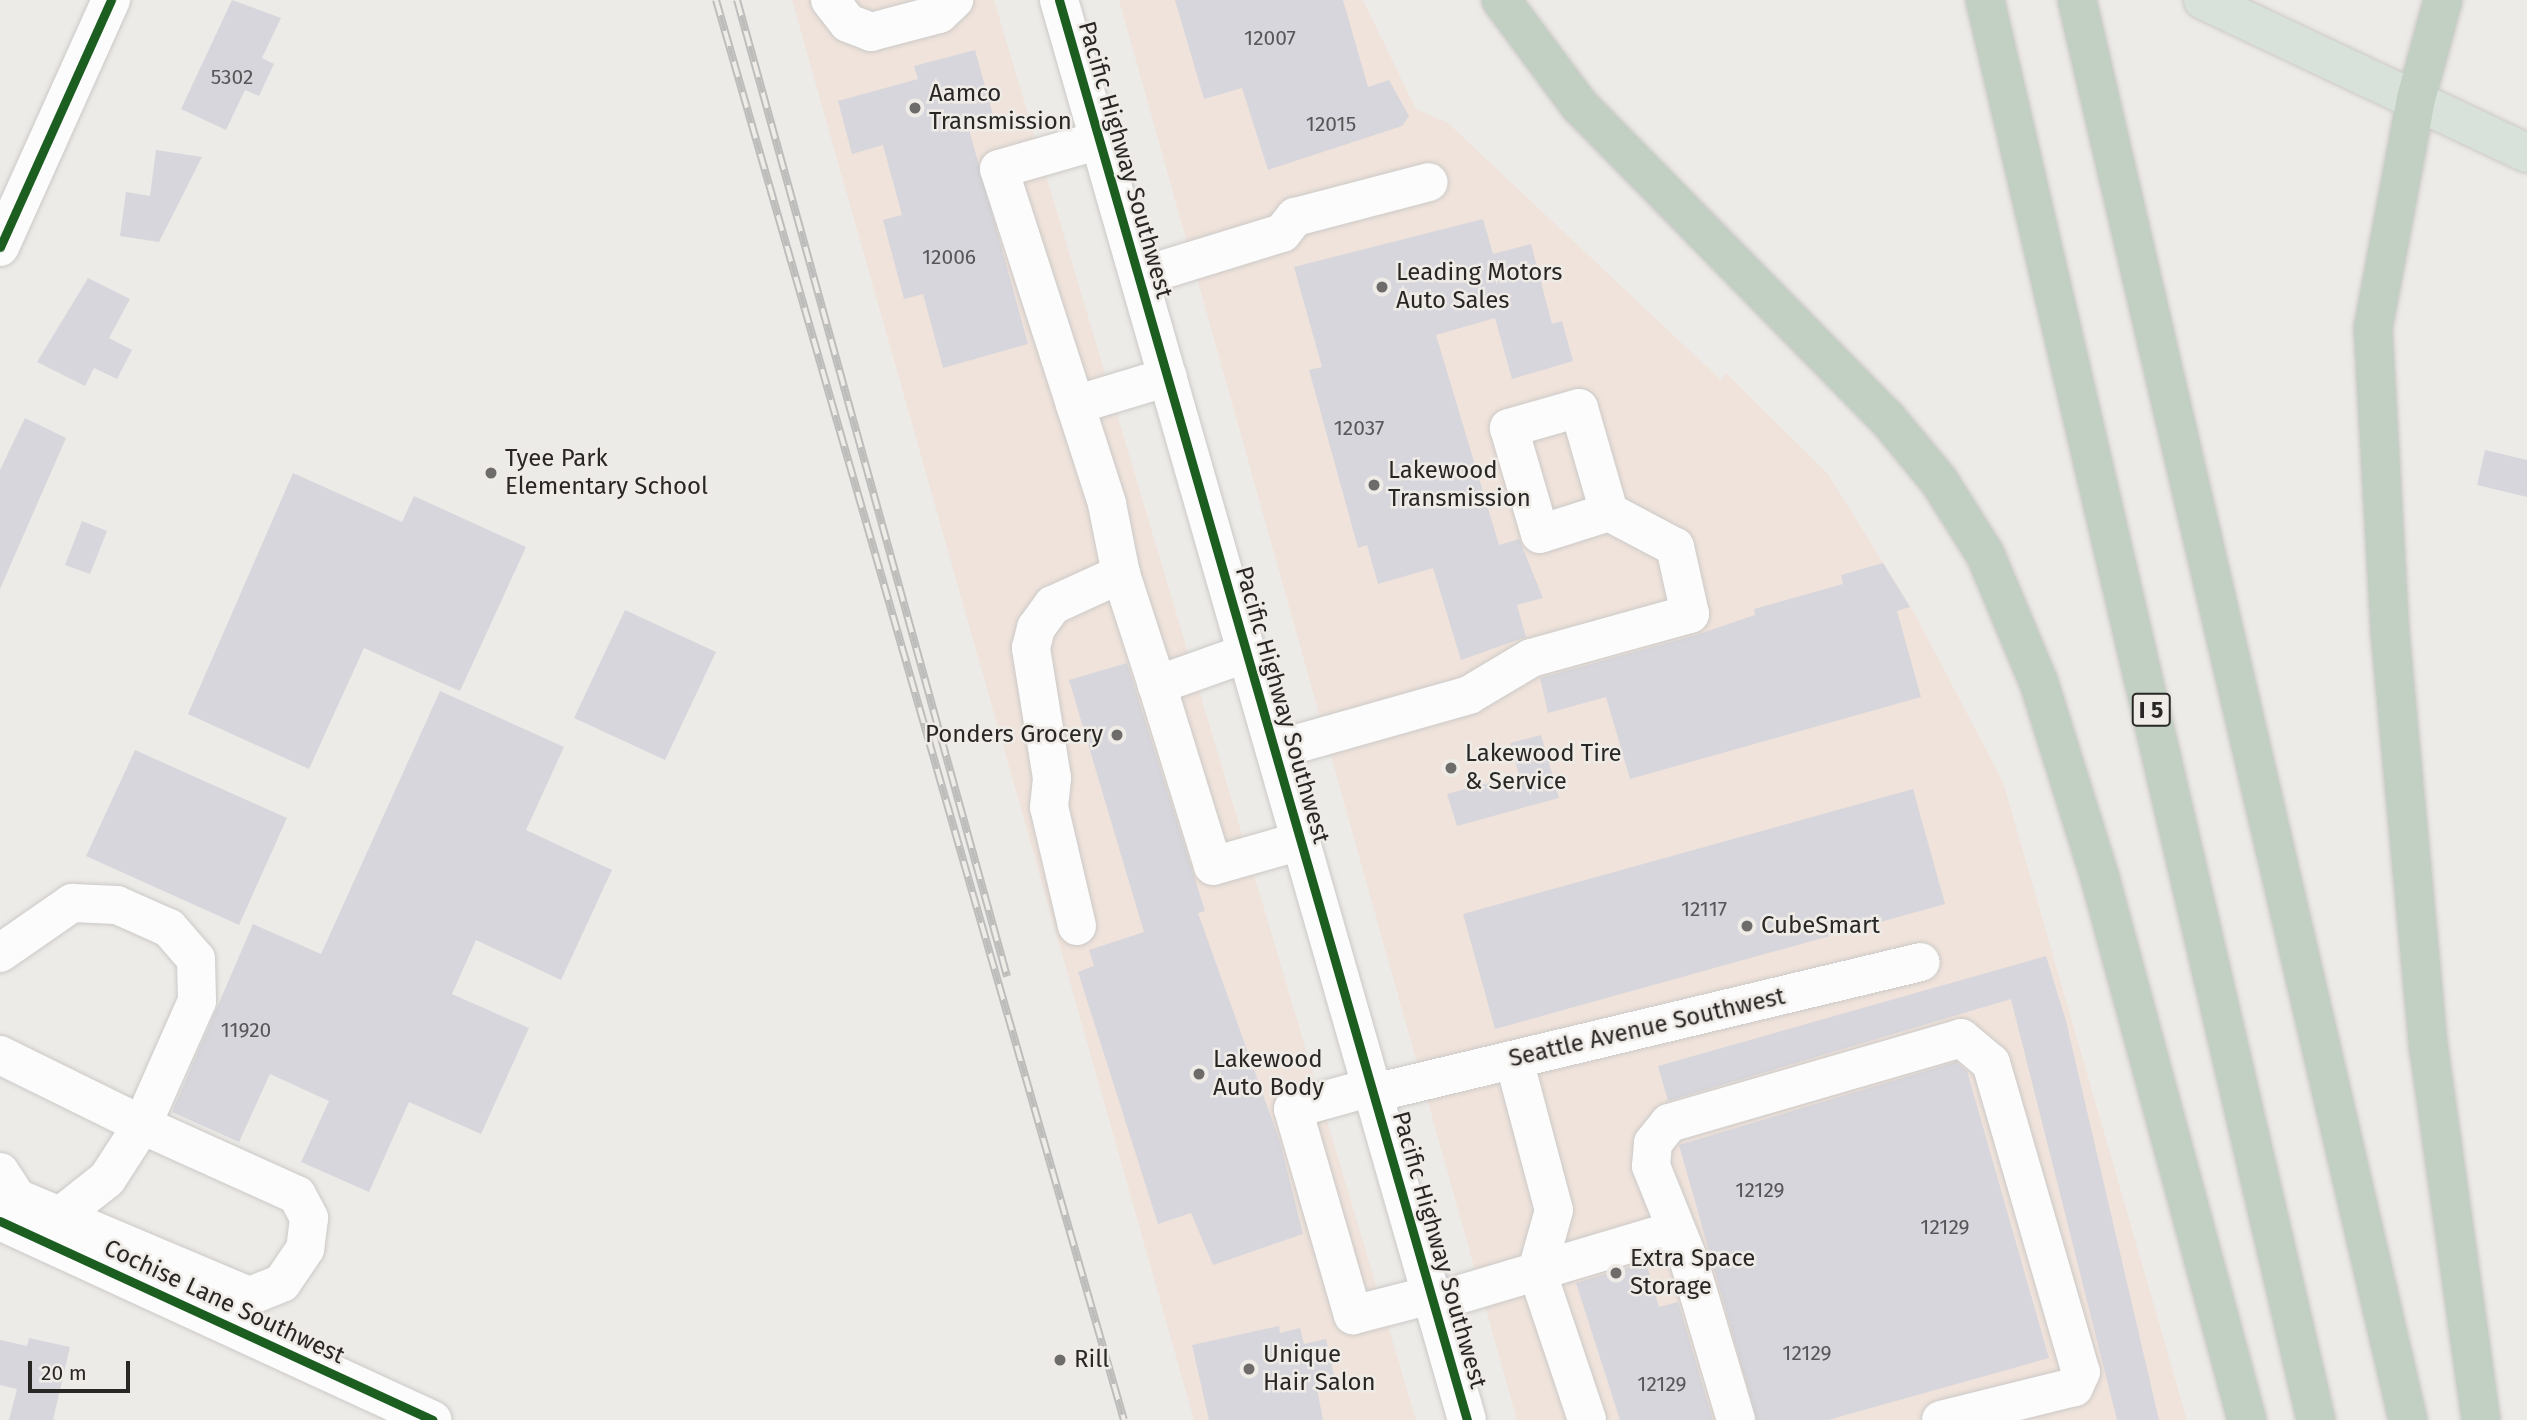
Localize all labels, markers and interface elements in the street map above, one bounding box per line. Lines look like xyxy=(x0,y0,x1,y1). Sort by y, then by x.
street label: Pacific Highway Southwest xyxy=(1072,18,1178,302)
house number: 12007 xyxy=(1244,25,1296,51)
house number: 5302 xyxy=(211,64,253,90)
place label: Aamco Transmission xyxy=(929,80,1072,136)
marker: Aamco Transmission xyxy=(907,100,923,116)
house number: 12015 xyxy=(1306,111,1356,137)
house number: 12006 xyxy=(922,244,976,270)
place label: Leading Motors Auto Sales xyxy=(1396,259,1562,315)
marker: Leading Motors Auto Sales xyxy=(1374,279,1390,295)
house number: 12037 xyxy=(1334,415,1384,441)
place label: Tyee Park Elementary School xyxy=(505,445,708,501)
place label: Lakewood Transmission xyxy=(1388,457,1531,513)
marker: Tyee Park Elementary School xyxy=(483,465,499,481)
marker: Lakewood Transmission xyxy=(1366,477,1382,493)
street label: Pacific Highway Southwest xyxy=(1229,563,1335,847)
road number: I 5 xyxy=(2130,690,2172,730)
place label: Ponders Grocery xyxy=(925,721,1103,749)
marker: Ponders Grocery xyxy=(1109,727,1125,743)
place label: Lakewood Tire & Service xyxy=(1465,740,1622,796)
marker: Lakewood Tire & Service xyxy=(1443,760,1459,776)
house number: 12117 xyxy=(1681,896,1727,922)
place label: CubeSmart xyxy=(1761,912,1880,940)
marker: CubeSmart xyxy=(1739,918,1755,934)
street label: Seattle Avenue Southwest xyxy=(1506,982,1788,1074)
house number: 11920 xyxy=(221,1017,271,1043)
place label: Lakewood Auto Body xyxy=(1213,1046,1324,1102)
marker: Lakewood Auto Body xyxy=(1191,1066,1207,1082)
street label: Pacific Highway Southwest xyxy=(1386,1108,1492,1392)
house number: 12129 xyxy=(1735,1177,1785,1203)
house number: 12129 xyxy=(1920,1214,1970,1240)
street label: Cochise Lane Southwest xyxy=(99,1234,349,1370)
place label: Extra Space Storage xyxy=(1630,1245,1755,1301)
marker: Extra Space Storage xyxy=(1608,1265,1624,1281)
house number: 12129 xyxy=(1782,1340,1832,1366)
place label: Unique Hair Salon xyxy=(1263,1341,1376,1397)
scale bar xyxy=(32,1346,133,1390)
place label: Rill xyxy=(1074,1346,1109,1374)
marker: Rill xyxy=(1052,1352,1068,1368)
text: 20 m xyxy=(41,1360,87,1386)
marker: Unique Hair Salon xyxy=(1241,1361,1257,1377)
house number: 12129 xyxy=(1637,1371,1687,1397)

